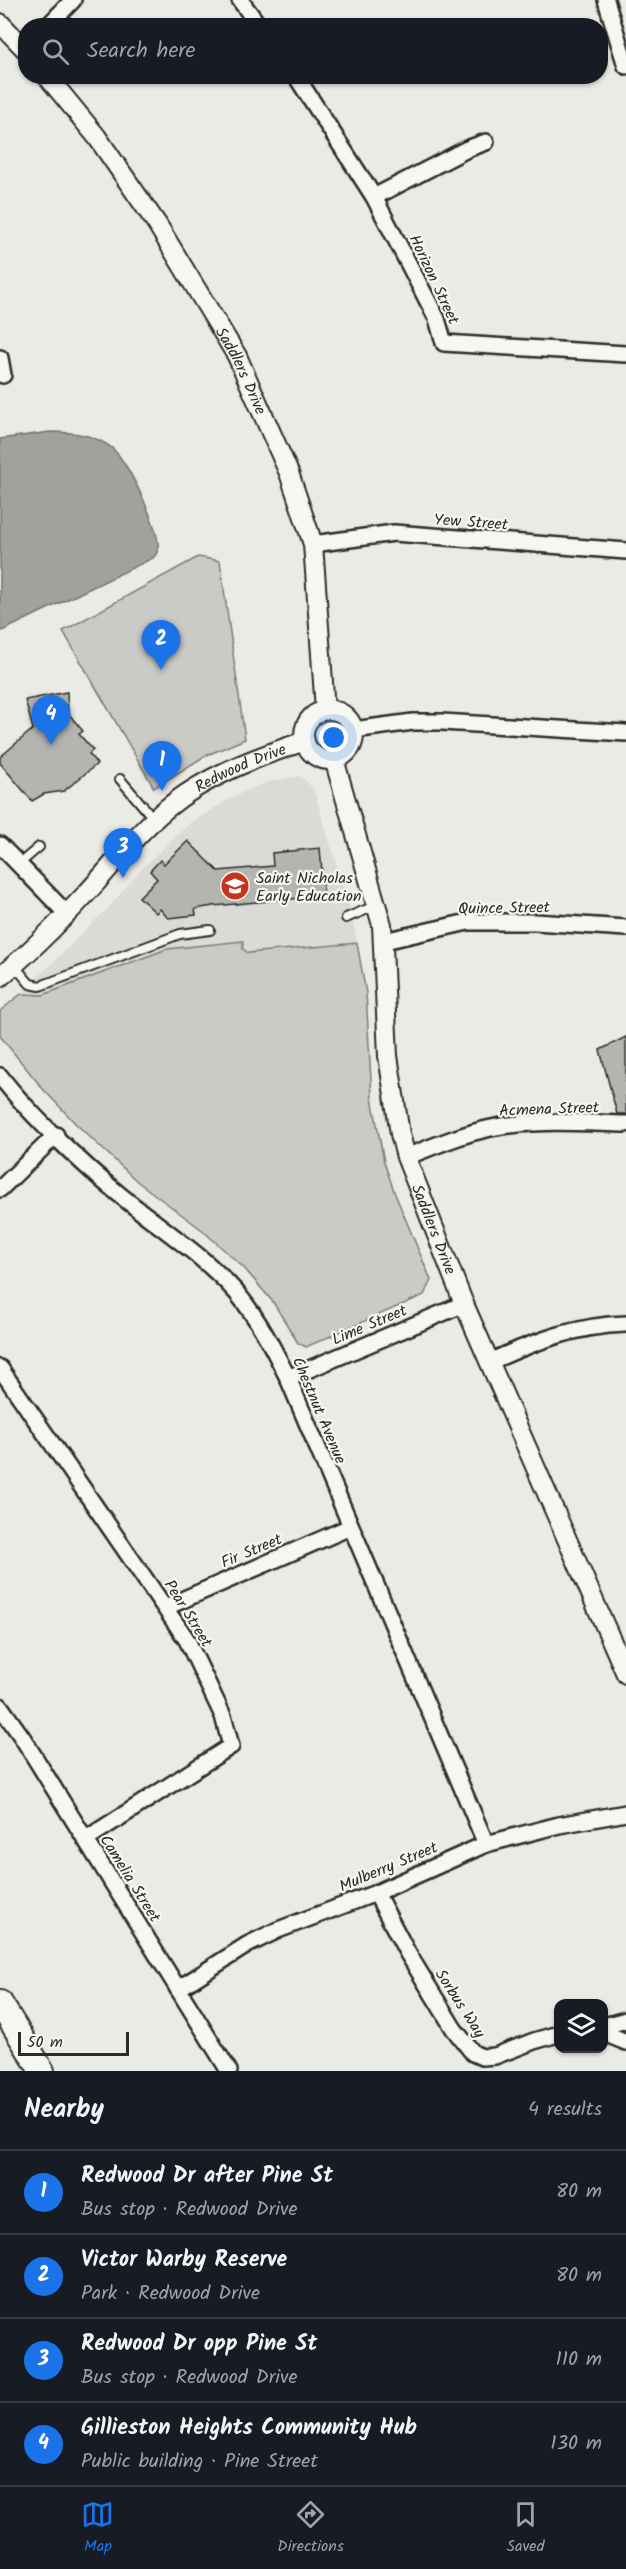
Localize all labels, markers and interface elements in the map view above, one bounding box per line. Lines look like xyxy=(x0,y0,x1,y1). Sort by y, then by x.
search box xyxy=(18,18,608,84)
text: Search here xyxy=(87,34,195,69)
icon: search xyxy=(39,35,72,68)
street label: Horizon Street xyxy=(402,230,466,330)
street label: Saddlers Drive xyxy=(208,323,272,419)
street label: Yew Street xyxy=(433,507,510,538)
pin: 2 xyxy=(142,620,180,670)
pin: 4 xyxy=(32,696,70,745)
your location xyxy=(319,723,348,752)
street label: Redwood Drive xyxy=(190,737,290,800)
pin: 1 xyxy=(142,742,182,791)
pin: 3 xyxy=(104,828,142,878)
place label: Saint Nicholas Early Education xyxy=(256,866,361,909)
school or university icon: Saint Nicholas Early Education xyxy=(219,870,251,902)
street label: Quince Street xyxy=(458,895,551,922)
street label: Acmena Street xyxy=(499,1095,600,1124)
street label: Saddlers Drive xyxy=(404,1181,462,1278)
street label: Lime Street xyxy=(328,1298,412,1352)
street label: Chestnut Avenue xyxy=(285,1353,352,1468)
street label: Fir Street xyxy=(217,1527,287,1575)
street label: Pear Street xyxy=(157,1575,219,1653)
street label: Camelia Street xyxy=(93,1830,167,1928)
street label: Mulberry Street xyxy=(335,1835,443,1899)
street label: Sorbus Way xyxy=(428,1964,492,2044)
map controls xyxy=(554,1999,608,2053)
button: layers xyxy=(554,1999,608,2053)
scale bar xyxy=(18,2029,129,2056)
text: 50 m xyxy=(27,2030,63,2055)
text: Nearby xyxy=(24,2089,104,2131)
text: 4 results xyxy=(528,2094,602,2126)
text: Redwood Dr after Pine St xyxy=(81,2159,333,2194)
text: 1 xyxy=(40,2176,47,2208)
text: 80 m xyxy=(556,2176,602,2208)
text: Bus stop · Redwood Drive xyxy=(81,2194,298,2226)
text: Victor Warby Reserve xyxy=(81,2243,287,2278)
text: 2 xyxy=(38,2260,49,2292)
text: 80 m xyxy=(556,2260,602,2292)
text: Park · Redwood Drive xyxy=(81,2278,260,2310)
text: Redwood Dr opp Pine St xyxy=(81,2327,317,2362)
text: 3 xyxy=(38,2344,49,2376)
text: 110 m xyxy=(556,2344,602,2376)
text: Bus stop · Redwood Drive xyxy=(81,2362,298,2394)
text: Gillieston Heights Community Hub xyxy=(81,2411,417,2446)
text: 4 xyxy=(38,2428,49,2460)
text: 130 m xyxy=(550,2428,602,2460)
text: Public building · Pine Street xyxy=(81,2446,318,2478)
tab: Map xyxy=(81,2498,114,2559)
tab: Directions xyxy=(277,2498,344,2559)
tab: Saved xyxy=(507,2498,545,2559)

